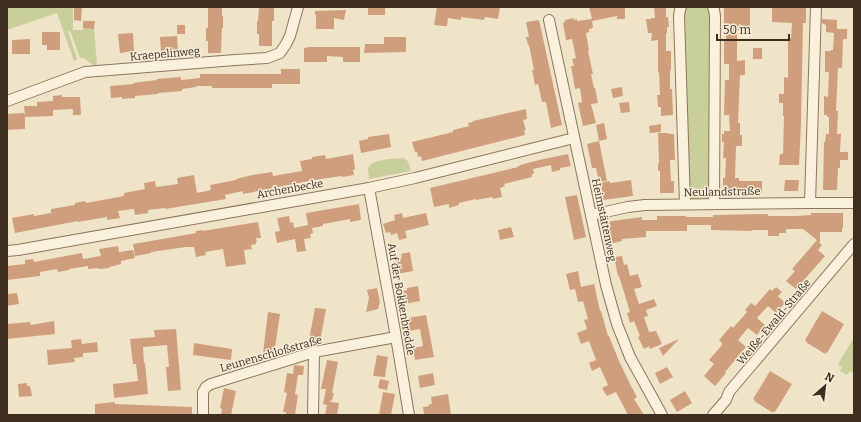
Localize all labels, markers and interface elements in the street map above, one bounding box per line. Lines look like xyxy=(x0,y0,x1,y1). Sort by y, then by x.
scale bar xyxy=(717,16,789,42)
text: 50 m xyxy=(723,23,752,37)
street label: Kraepelinweg xyxy=(129,44,201,64)
street label: Archenbecke xyxy=(256,177,324,201)
street label: Heimstättenweg xyxy=(589,177,619,263)
street label: Neulandstraße xyxy=(684,185,760,199)
street label: Auf der Bokkenbredde xyxy=(385,242,417,356)
street label: Weiße-Ewald-Straße xyxy=(734,277,814,367)
street label: Leunenschloßstraße xyxy=(218,333,324,375)
north arrow xyxy=(805,366,845,406)
text: N xyxy=(823,370,837,386)

